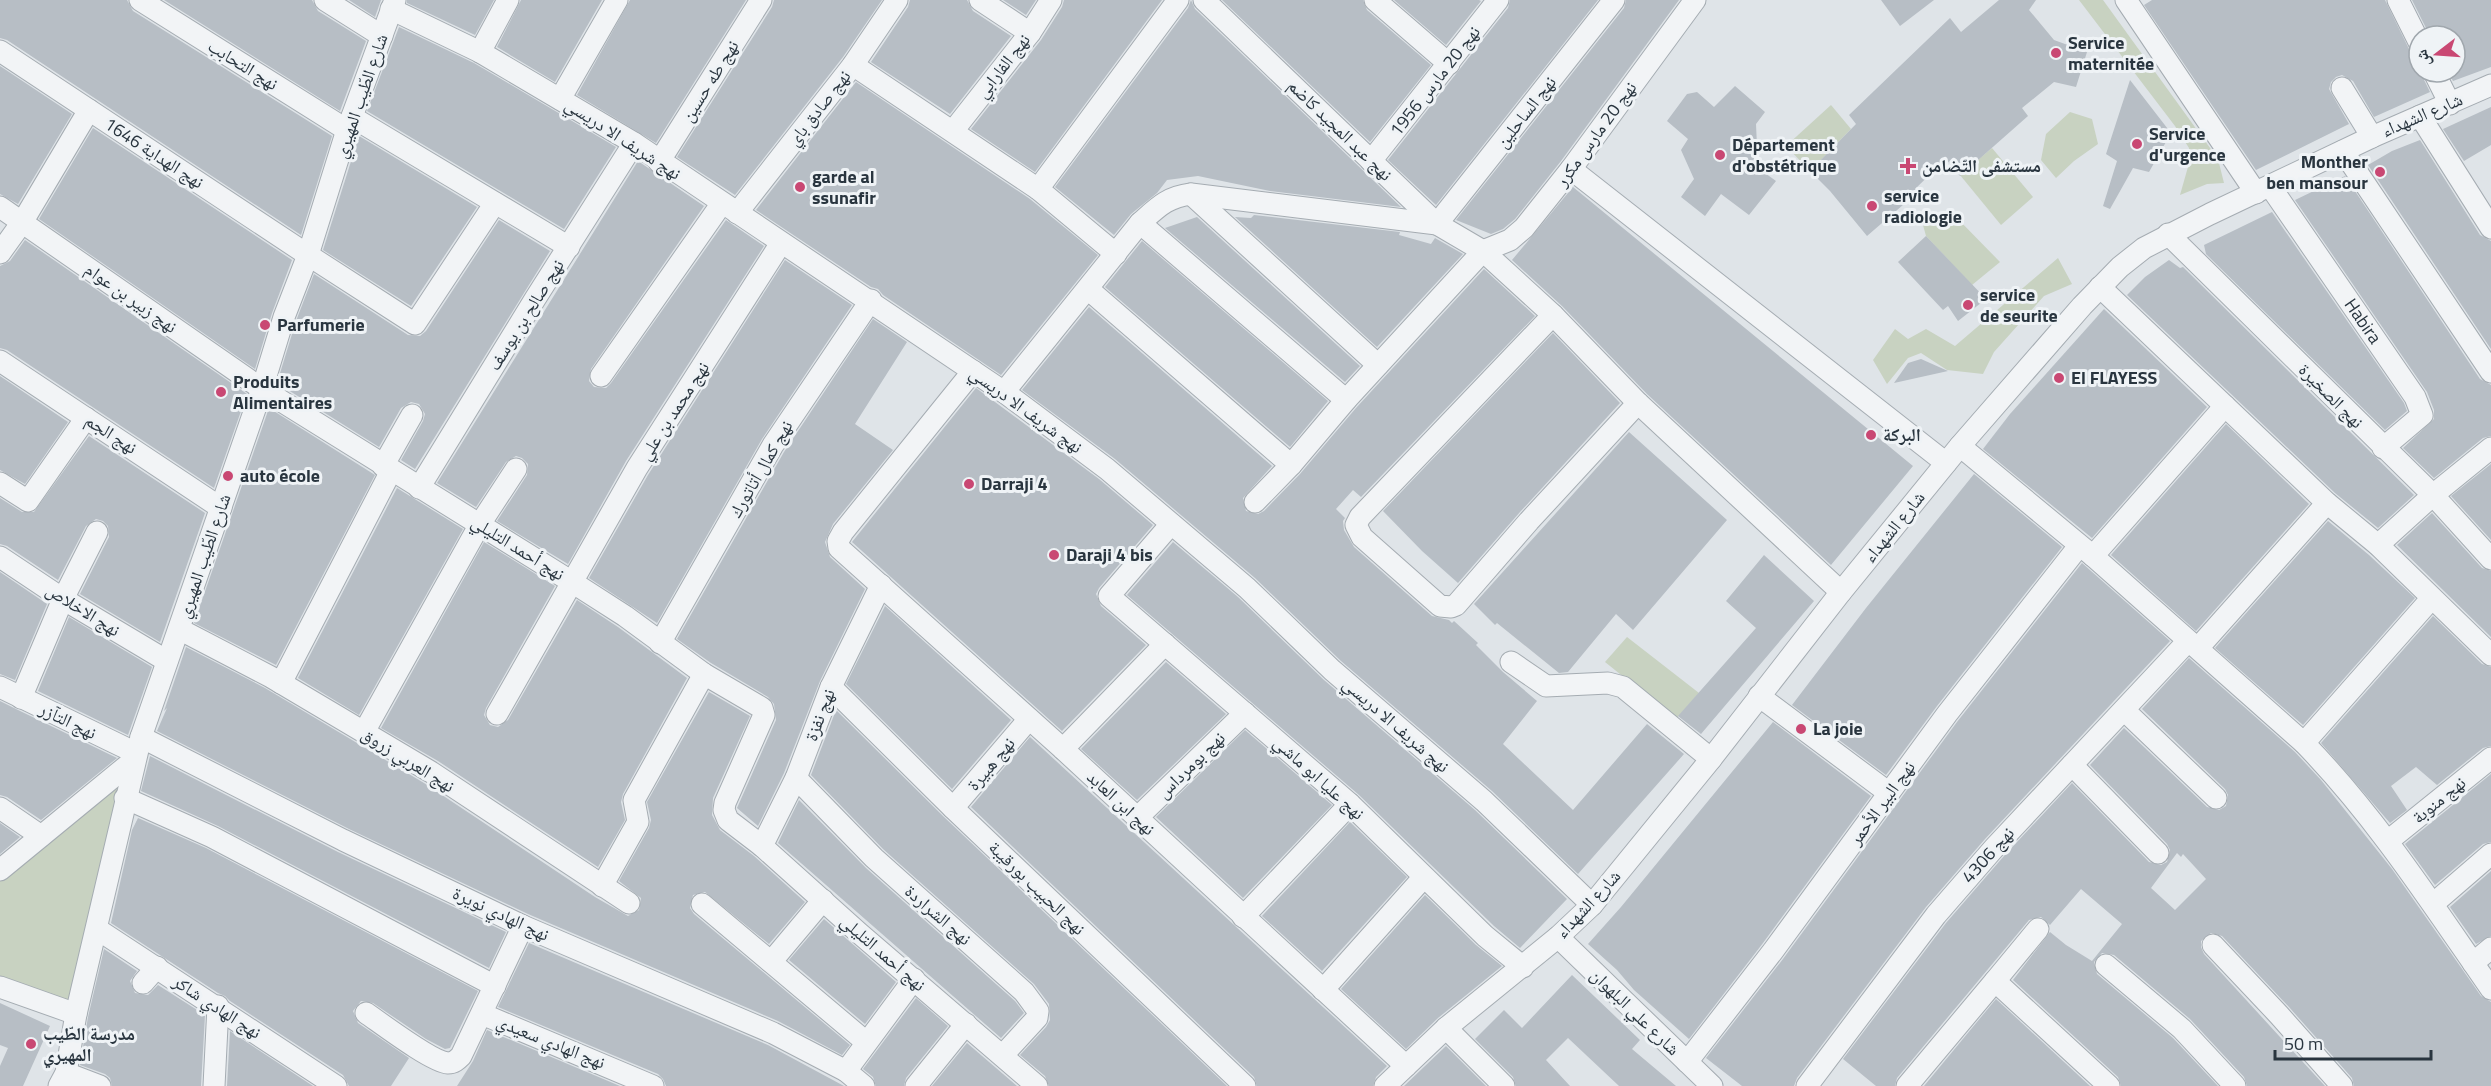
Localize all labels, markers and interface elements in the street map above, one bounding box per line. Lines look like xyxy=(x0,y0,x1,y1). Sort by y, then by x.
street label: نهج 20 مارس 1956 xyxy=(1383,19,1487,142)
north arrow xyxy=(2407,24,2467,84)
street label: نهج الفارابي xyxy=(969,27,1038,105)
place label: Service maternitée xyxy=(2068,29,2154,77)
street label: شارع الطّيب المهيري xyxy=(327,30,396,162)
street label: نهج التحابب xyxy=(203,32,284,97)
street label: نهج طه حسين xyxy=(674,34,745,127)
marker: Service maternitée xyxy=(2049,46,2063,60)
text: ش xyxy=(2409,47,2437,70)
street label: نهج صادق باي xyxy=(780,64,858,152)
street label: نهج الساحلين xyxy=(1489,70,1563,154)
street label: نهج عبد المجيد كاضم xyxy=(1282,72,1399,187)
street label: نهج 20 مارس مكرر xyxy=(1547,75,1643,193)
street label: شارع الشهداء xyxy=(2377,85,2467,144)
street label: نهج شريف الا دريسي xyxy=(559,91,687,188)
street label: نهج الهداية 1646 xyxy=(99,110,210,195)
place label: Service d'urgence xyxy=(2149,120,2226,168)
place label: Département d'obstétrique xyxy=(1732,131,1836,179)
marker: Service d'urgence xyxy=(2130,137,2144,151)
marker: Département d'obstétrique xyxy=(1713,148,1727,162)
place label: Monther ben mansour xyxy=(2266,148,2368,196)
place label: مستشفى التّضامن xyxy=(1922,152,2041,179)
marker: مستشفى التّضامن xyxy=(1899,157,1917,175)
place label: garde al ssunafir xyxy=(812,163,876,211)
marker: Monther ben mansour xyxy=(2373,165,2387,179)
marker: garde al ssunafir xyxy=(793,180,807,194)
place label: service radiologie xyxy=(1884,182,1962,230)
marker: service radiologie xyxy=(1865,199,1879,213)
street label: نهج صالح بن يوسف xyxy=(481,254,571,376)
street label: نهج زبير بن عوام xyxy=(80,256,183,339)
place label: service de seurite xyxy=(1980,281,2058,329)
street label: Habira xyxy=(2338,293,2389,349)
marker: service de seurite xyxy=(1961,298,1975,312)
place label: Parfumerie xyxy=(277,311,365,338)
marker: Parfumerie xyxy=(258,318,272,332)
street label: نهج محمد بن علي xyxy=(631,356,717,466)
street label: نهج الصخيرة xyxy=(2292,357,2370,435)
street label: نهج شريف الا دريسي xyxy=(963,359,1089,461)
place label: El FLAYESS xyxy=(2071,364,2158,391)
place label: Produits Alimentaires xyxy=(233,368,332,416)
marker: El FLAYESS xyxy=(2052,371,2066,385)
marker: Produits Alimentaires xyxy=(214,385,228,399)
street label: نهج الجم xyxy=(80,407,143,461)
street label: نهج كمال أتاتورك xyxy=(722,415,799,522)
place label: البركة xyxy=(1883,421,1921,448)
marker: البركة xyxy=(1864,428,1878,442)
place label: auto école xyxy=(240,462,320,489)
marker: auto école xyxy=(221,469,235,483)
place label: Darraji 4 xyxy=(981,470,1048,497)
marker: Darraji 4 xyxy=(962,477,976,491)
street label: شارع الشهداء xyxy=(1856,485,1931,569)
street label: شارع الطّيب المهيري xyxy=(170,490,239,622)
street label: نهج أحمد التليلي xyxy=(465,508,570,588)
place label: Daraji 4 bis xyxy=(1066,541,1153,568)
marker: Daraji 4 bis xyxy=(1047,548,1061,562)
street label: نهج الاخلاص xyxy=(41,576,126,643)
street label: نهج شريف الا دريسي xyxy=(1336,670,1456,780)
street label: نهج نفزة xyxy=(797,685,842,745)
street label: نهج التآزر xyxy=(34,695,101,746)
place label: La joie xyxy=(1813,715,1863,742)
street label: نهج العربي زروق xyxy=(355,720,460,800)
marker: La joie xyxy=(1794,722,1808,736)
street label: نهج بومرداس xyxy=(1150,725,1231,804)
street label: نهج عليا ابو ماشي xyxy=(1267,729,1371,827)
street label: نهج هبيرة xyxy=(960,731,1021,797)
street label: نهج البير الأحمر xyxy=(1841,755,1922,851)
street label: نهج ابن العابد xyxy=(1081,764,1162,842)
street label: نهج منوبة xyxy=(2406,769,2472,830)
street label: نهج 4306 xyxy=(1955,820,2020,889)
street label: نهج الحبيب بورقيبة xyxy=(983,834,1092,941)
street label: شارع الشهداء xyxy=(1549,863,1627,944)
street label: نهج الشراردة xyxy=(899,878,978,951)
street label: نهج الهادي نويرة xyxy=(448,879,554,949)
street label: نهج أحمد التليلي xyxy=(834,908,932,999)
street label: شارع علي البلهوان xyxy=(1583,962,1686,1063)
street label: نهج الهادي شاكر xyxy=(166,967,267,1047)
street label: نهج الهادي سعيدي xyxy=(492,1007,610,1077)
place label: مدرسة الطّيب المهيري xyxy=(43,1020,135,1069)
scale bar xyxy=(2275,1023,2431,1061)
text: 50 m xyxy=(2284,1030,2323,1057)
marker: مدرسة الطّيب المهيري xyxy=(24,1037,38,1051)

